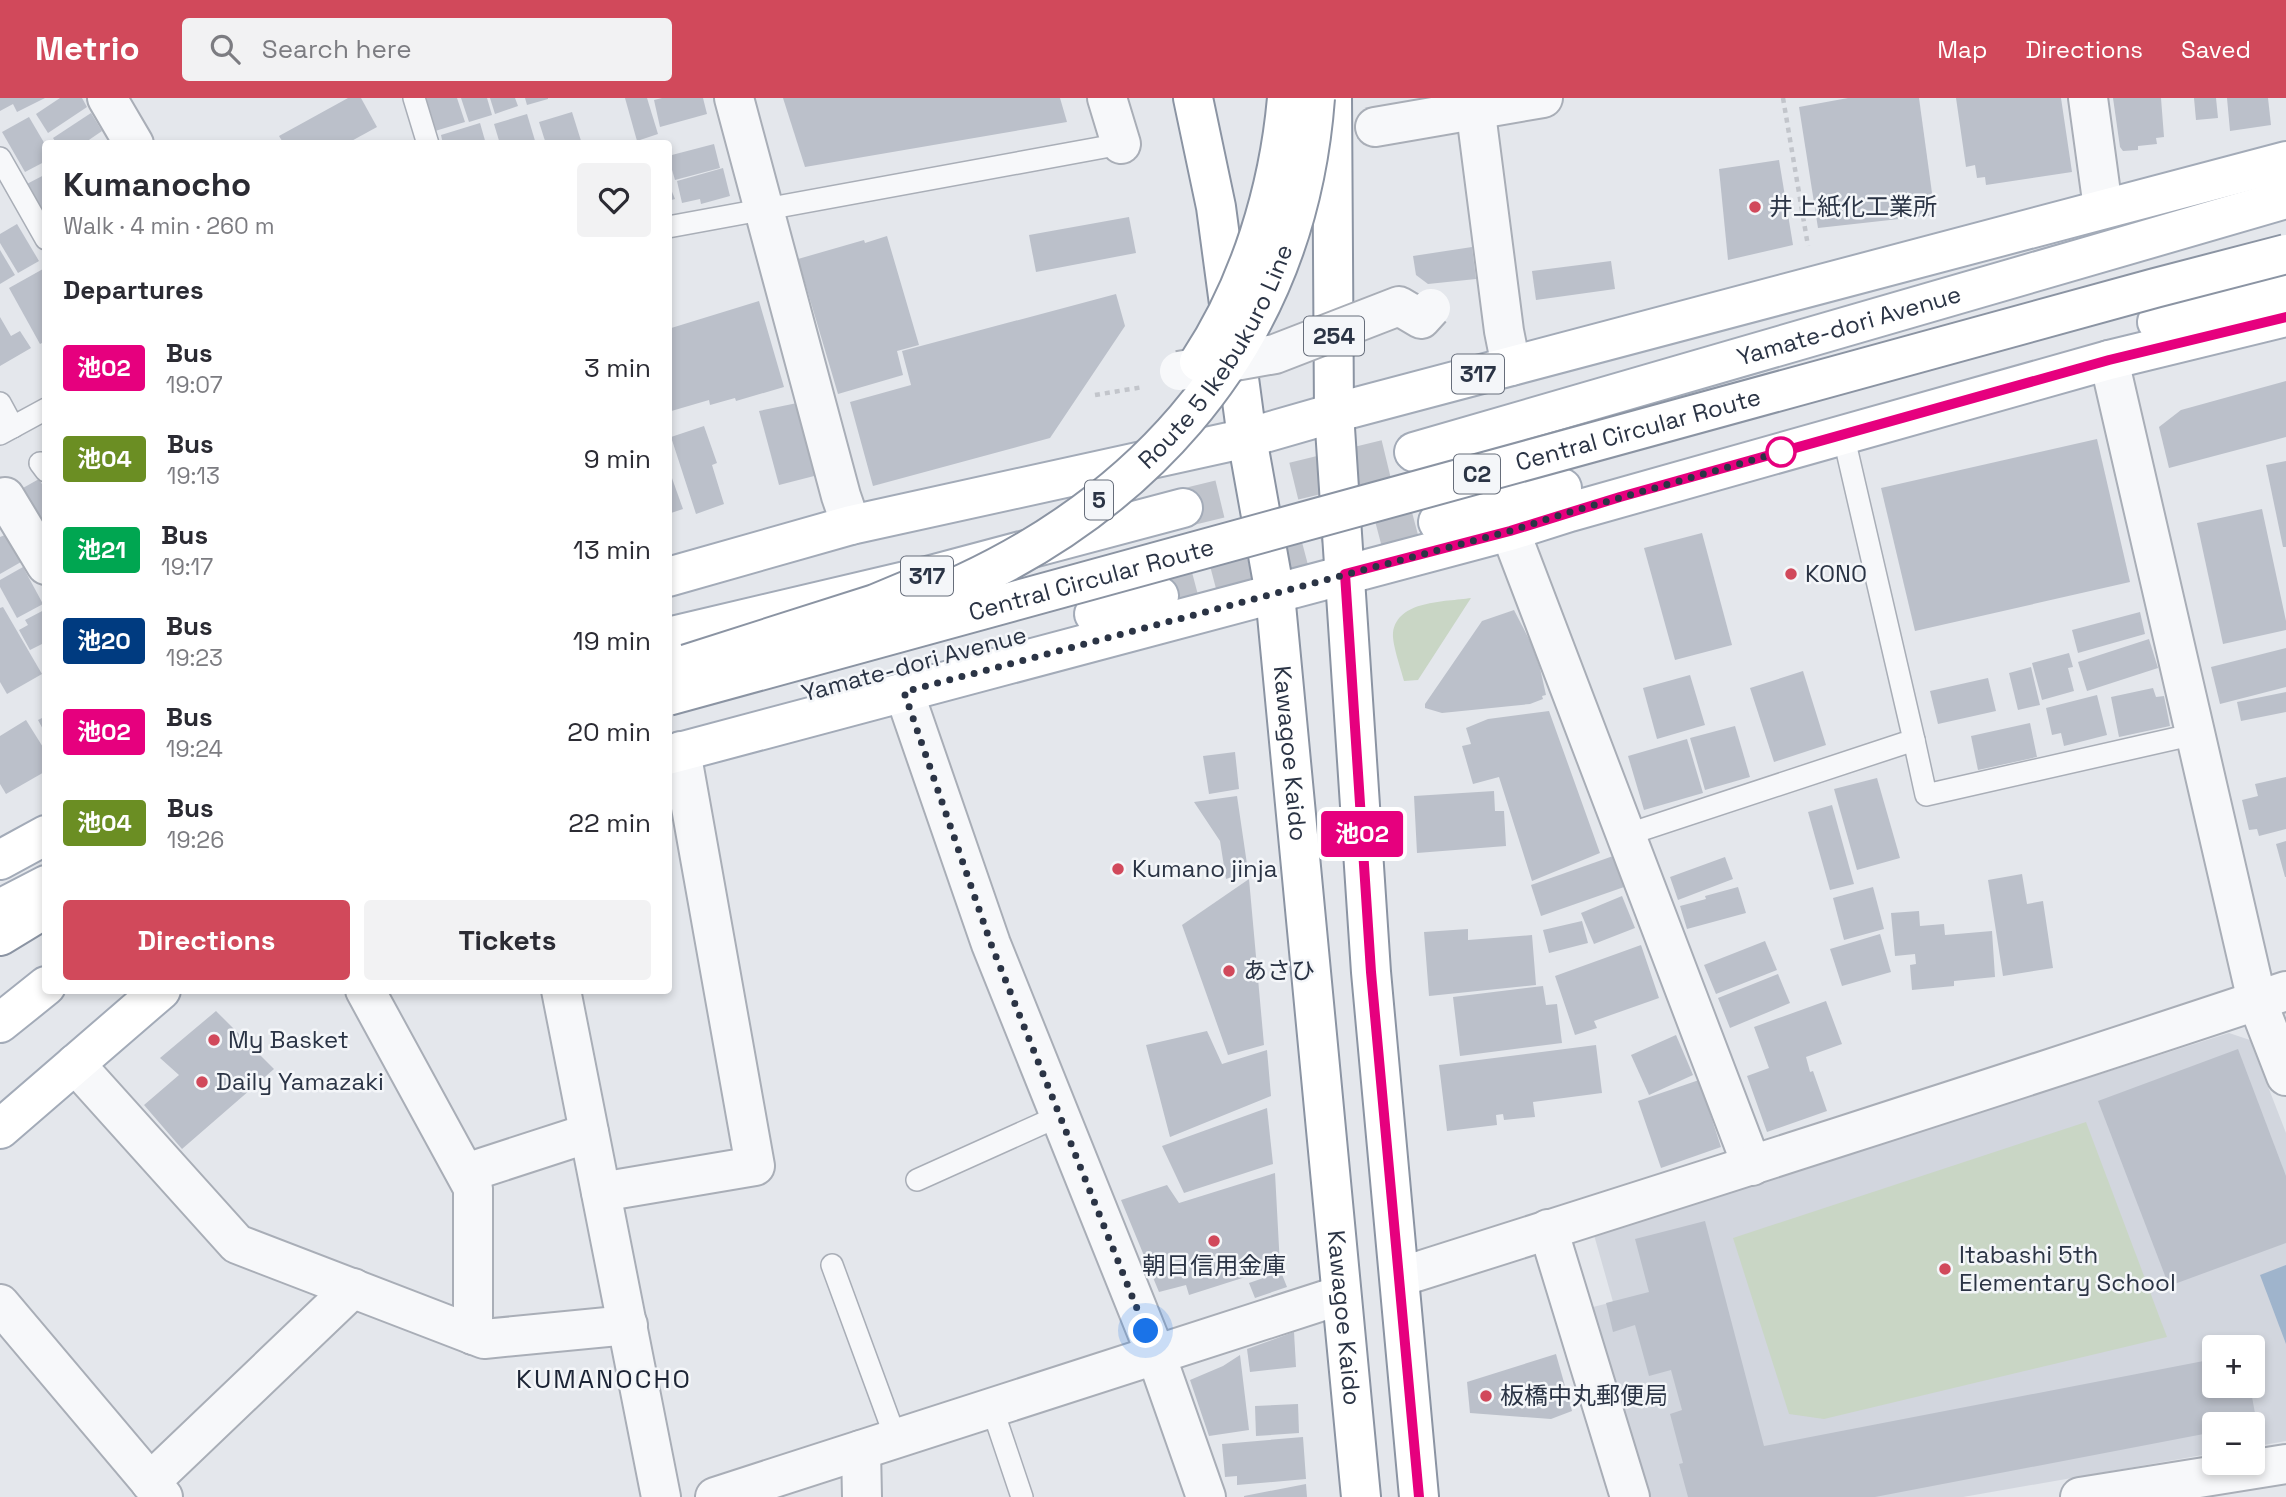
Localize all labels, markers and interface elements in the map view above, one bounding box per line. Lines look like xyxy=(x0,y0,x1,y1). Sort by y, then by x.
search box xyxy=(182,18,672,81)
text: Metrio xyxy=(35,28,140,70)
icon: search xyxy=(206,30,244,68)
text: Search here xyxy=(262,32,412,66)
text: Map xyxy=(1937,34,1987,65)
text: Directions xyxy=(2025,34,2143,65)
text: Saved xyxy=(2181,34,2251,65)
button: heart xyxy=(577,163,651,237)
text: Kumanocho xyxy=(63,164,251,206)
place label: 井上紙化工業所 xyxy=(1769,191,1937,222)
marker: 井上紙化工業所 xyxy=(1747,199,1763,215)
text: Walk · 4 min · 260 m xyxy=(63,211,275,241)
street label: Route 5 Ikebukuro Line xyxy=(1131,240,1299,475)
text: Departures xyxy=(63,273,204,307)
street label: Yamate-dori Avenue xyxy=(1733,278,1965,372)
road number: 254 xyxy=(1304,316,1364,356)
text: Bus xyxy=(166,336,213,370)
text: 3 min xyxy=(584,351,651,385)
text: 池02 xyxy=(77,352,131,383)
road number: 317 xyxy=(1452,354,1504,394)
text: 19:07 xyxy=(166,370,223,400)
street label: Central Circular Route xyxy=(1512,381,1764,478)
text: Bus xyxy=(167,427,214,461)
unlabelled marker xyxy=(1766,437,1796,467)
text: 9 min xyxy=(584,442,651,476)
text: 池04 xyxy=(77,443,132,474)
road number: C2 xyxy=(1454,454,1500,494)
text: 19:13 xyxy=(167,461,220,491)
road number: 5 xyxy=(1085,480,1113,520)
text: Bus xyxy=(161,518,208,552)
street label: Central Circular Route xyxy=(965,531,1217,628)
text: 13 min xyxy=(573,533,651,567)
text: 池21 xyxy=(77,534,126,565)
text: 19:17 xyxy=(161,552,213,582)
road number: 317 xyxy=(901,556,953,596)
place label: KONO xyxy=(1805,558,1867,589)
marker: KONO xyxy=(1783,566,1799,582)
text: Bus xyxy=(166,609,213,643)
street label: Yamate-dori Avenue xyxy=(798,619,1030,708)
text: 19 min xyxy=(573,624,651,658)
text: 池20 xyxy=(77,625,131,656)
text: 19:23 xyxy=(166,643,223,673)
street label: Kawagoe Kaido xyxy=(1267,664,1314,842)
text: Bus xyxy=(166,700,213,734)
text: 20 min xyxy=(567,715,651,749)
text: 池02 xyxy=(77,716,131,747)
text: 19:24 xyxy=(166,734,223,764)
text: Bus xyxy=(167,791,214,825)
text: 22 min xyxy=(568,806,651,840)
text: 池04 xyxy=(77,807,132,838)
line badge: 池02 xyxy=(1322,811,1402,857)
text: 池02 xyxy=(1335,818,1389,849)
text: 19:26 xyxy=(167,825,224,855)
place label: Kumano jinja xyxy=(1132,853,1278,884)
marker: Kumano jinja xyxy=(1110,861,1126,877)
button: Directions xyxy=(63,900,350,980)
button: Tickets xyxy=(364,900,651,980)
place label: あさひ xyxy=(1243,955,1315,986)
marker: あさひ xyxy=(1221,963,1237,979)
place label: My Basket xyxy=(228,1024,349,1055)
marker: My Basket xyxy=(206,1032,222,1048)
place label: Daily Yamazaki xyxy=(216,1066,384,1097)
marker: Daily Yamazaki xyxy=(194,1074,210,1090)
street label: Kawagoe Kaido xyxy=(1321,1229,1368,1407)
marker: 朝日信用金庫 xyxy=(1206,1233,1222,1249)
place label: Itabashi 5th Elementary School xyxy=(1959,1239,2176,1298)
place label: 朝日信用金庫 xyxy=(1142,1250,1286,1281)
marker: Itabashi 5th Elementary School xyxy=(1937,1261,1953,1277)
your location xyxy=(1128,1313,1163,1348)
map controls xyxy=(2202,1335,2265,1475)
button: + xyxy=(2202,1335,2265,1398)
district label: KUMANOCHO xyxy=(516,1362,692,1396)
place label: 板橋中丸郵便局 xyxy=(1500,1380,1668,1411)
marker: 板橋中丸郵便局 xyxy=(1478,1388,1494,1404)
button: − xyxy=(2202,1412,2265,1475)

